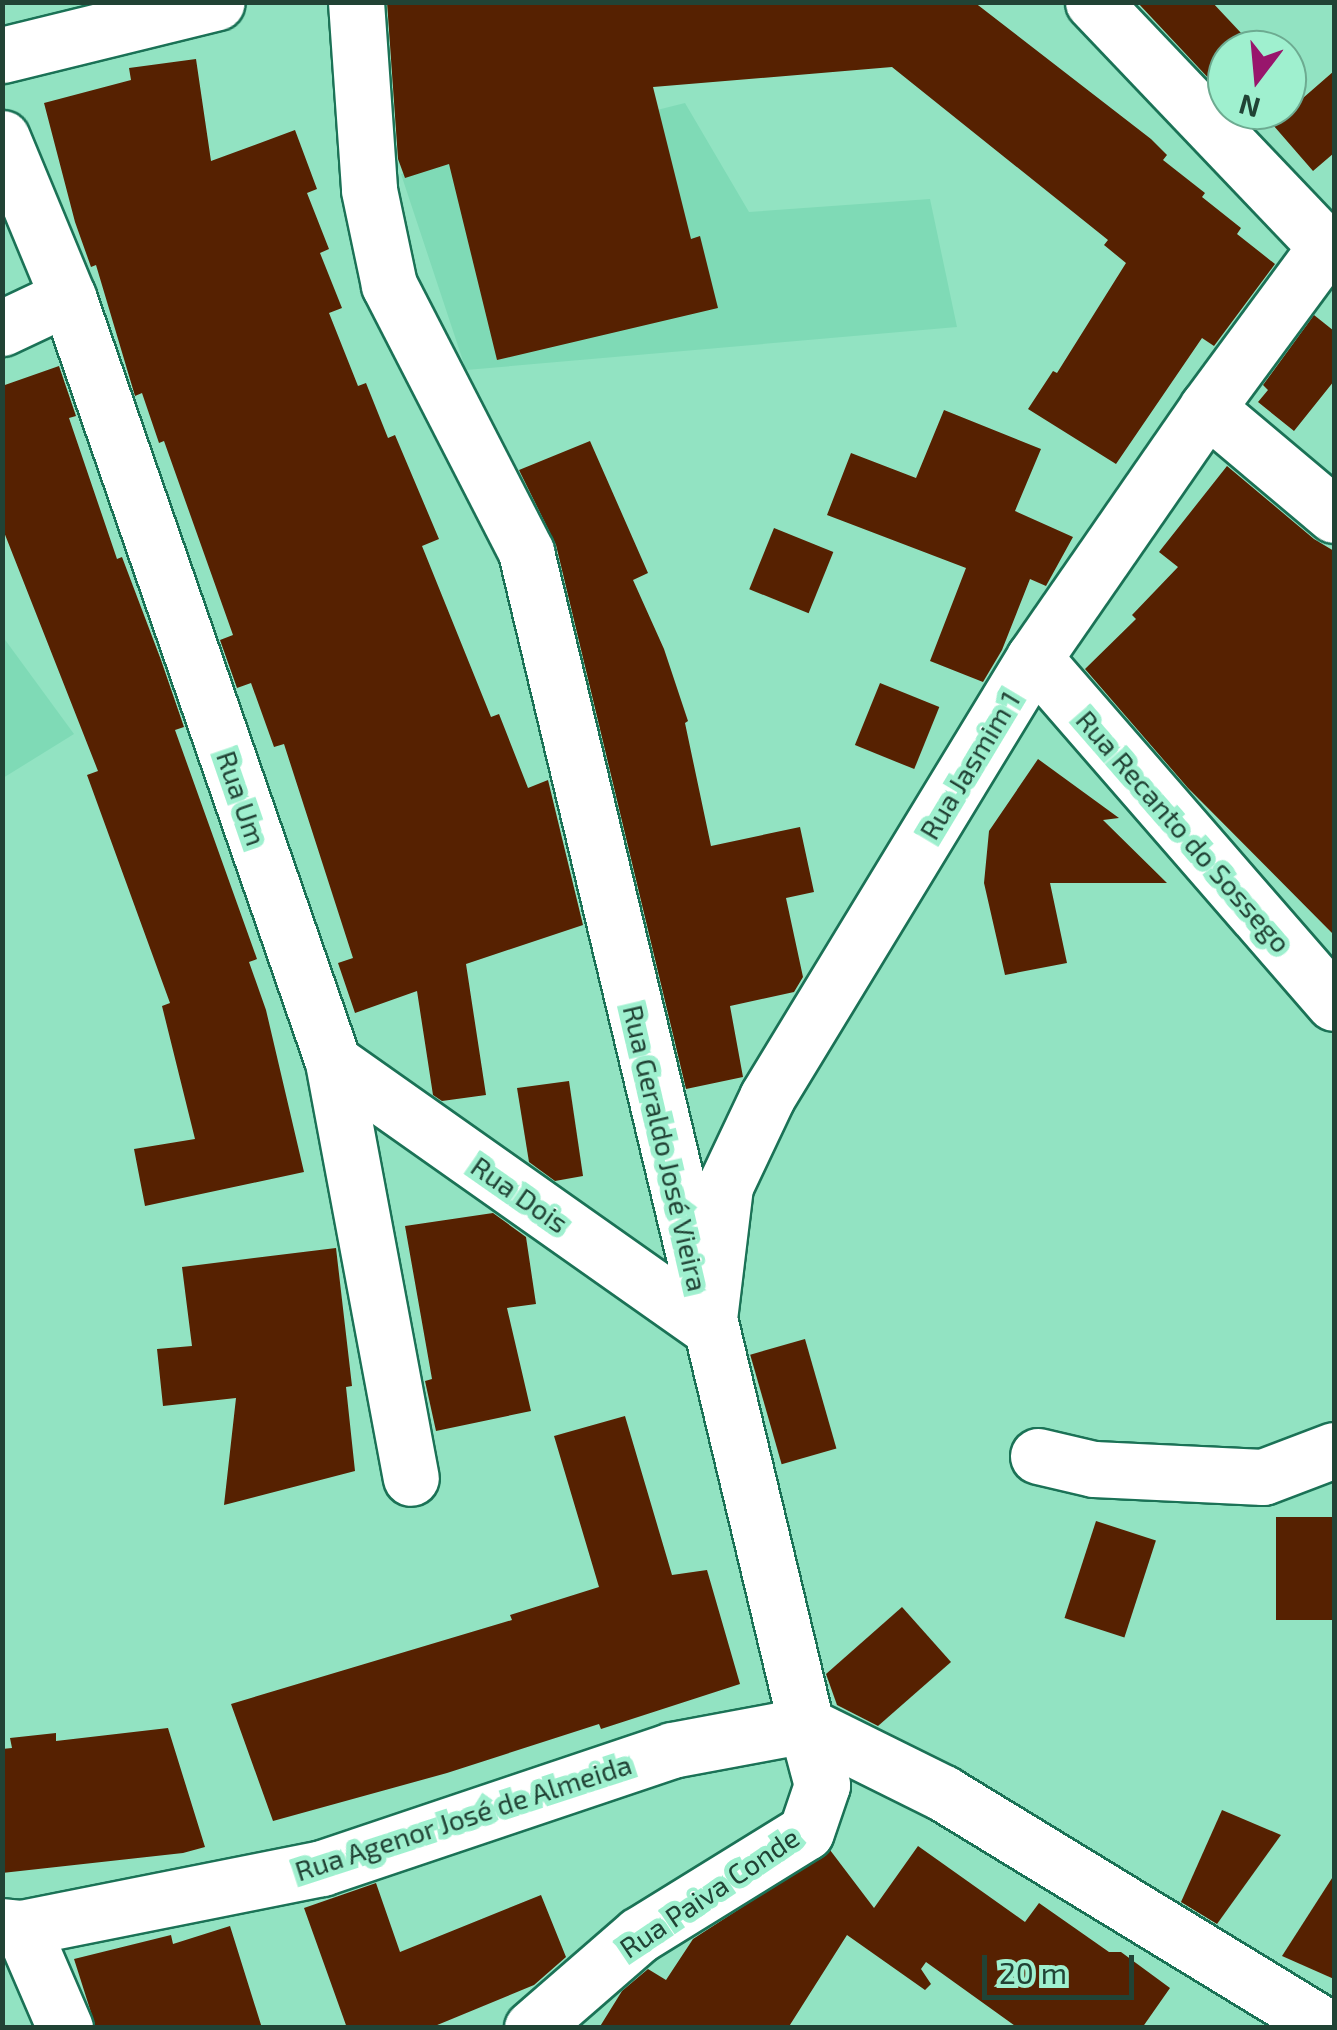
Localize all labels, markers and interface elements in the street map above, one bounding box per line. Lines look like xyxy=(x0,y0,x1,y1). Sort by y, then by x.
north arrow xyxy=(1207,30,1307,130)
text: N xyxy=(1235,88,1264,126)
street label: Rua Jasmim 1 xyxy=(911,685,1027,845)
street label: Rua Recanto do Sossego xyxy=(1070,703,1298,959)
street label: Rua Um xyxy=(210,746,274,850)
street label: Rua Geraldo José Vieira xyxy=(617,1001,715,1295)
street label: Rua Dois xyxy=(465,1149,575,1239)
street label: Rua Agenor José de Almeida xyxy=(289,1746,637,1888)
street label: Rua Paiva Conde xyxy=(613,1820,805,1964)
scale bar xyxy=(987,1935,1140,1997)
text: 20 m xyxy=(999,1954,1067,1990)

